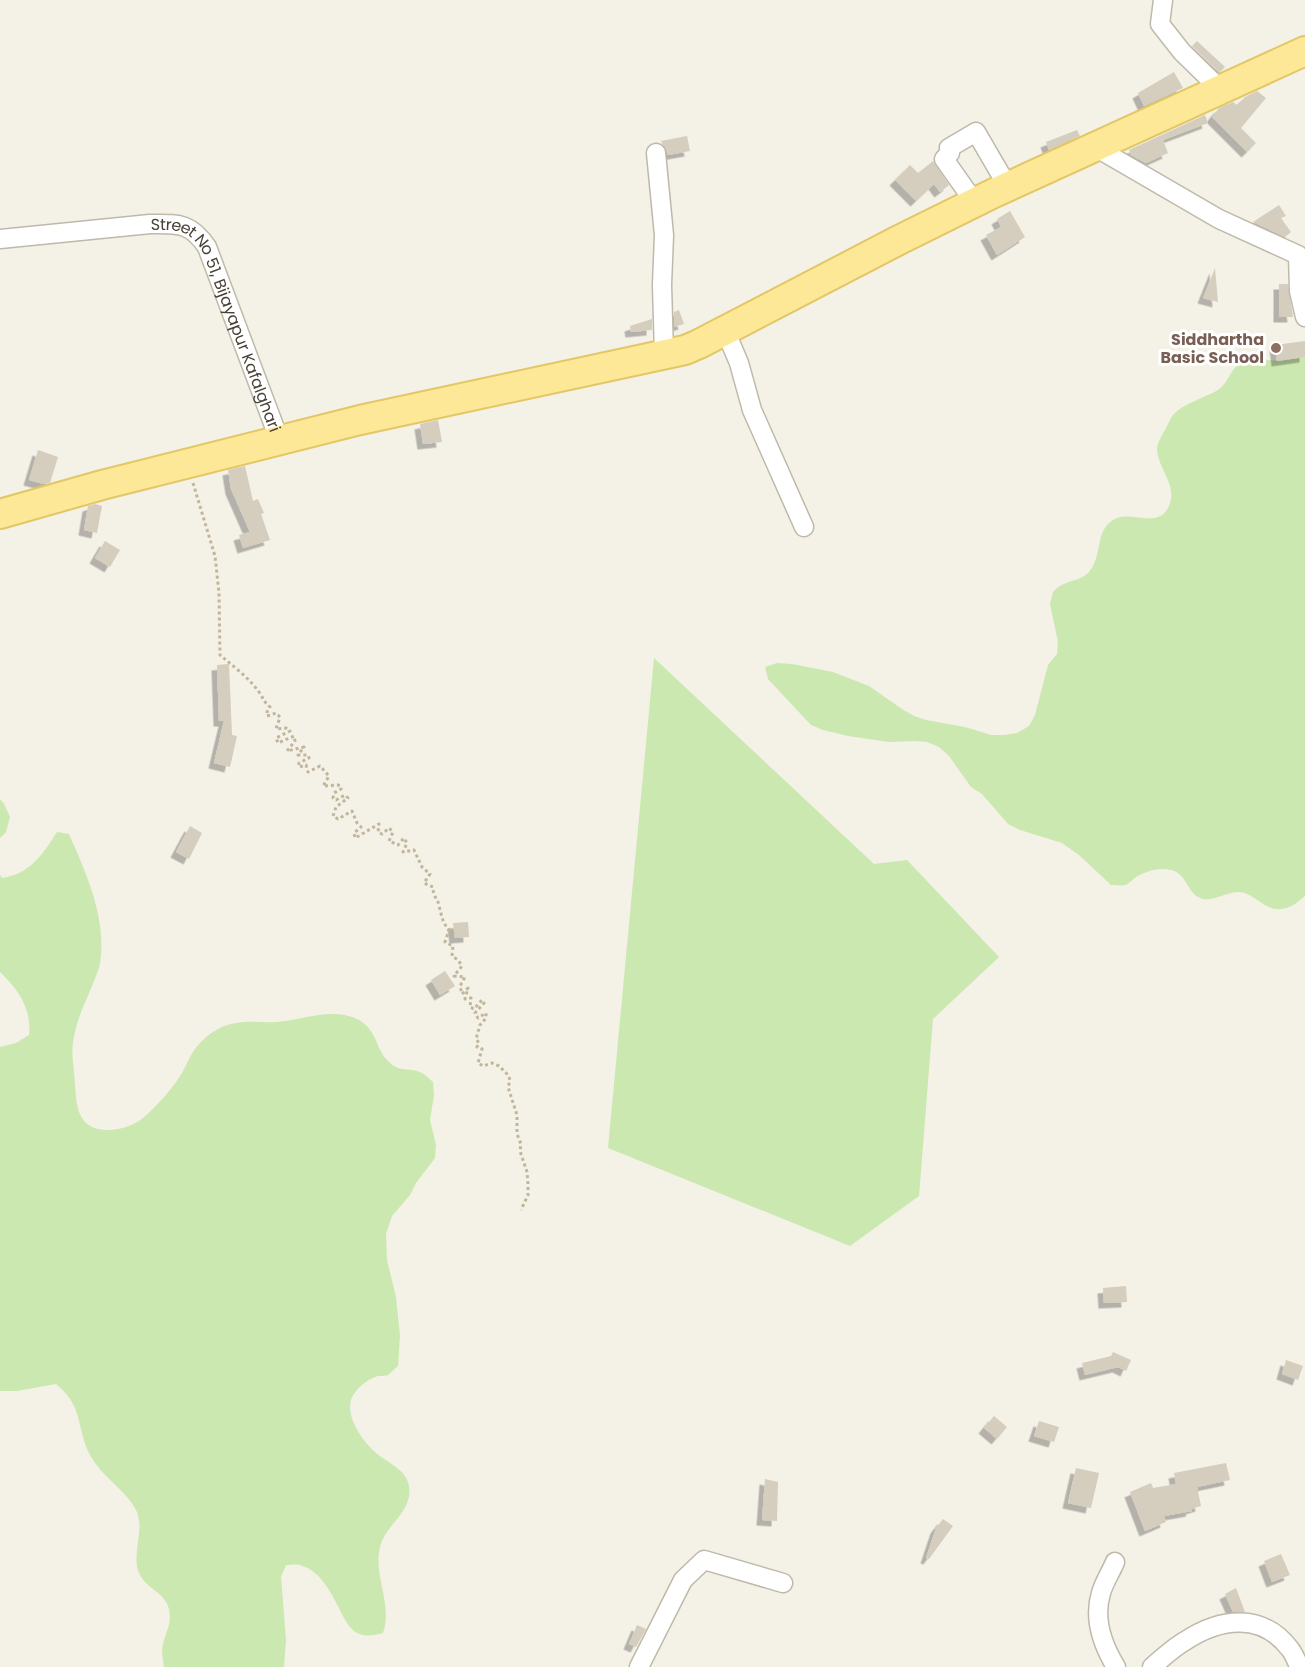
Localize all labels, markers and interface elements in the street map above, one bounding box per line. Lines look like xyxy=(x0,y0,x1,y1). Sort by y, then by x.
street label: Street No 51, Bijayapur Kafalghari xyxy=(151,212,287,435)
place label: Siddhartha Basic School xyxy=(1160,328,1264,369)
marker: Siddhartha Basic School xyxy=(1269,341,1283,355)

